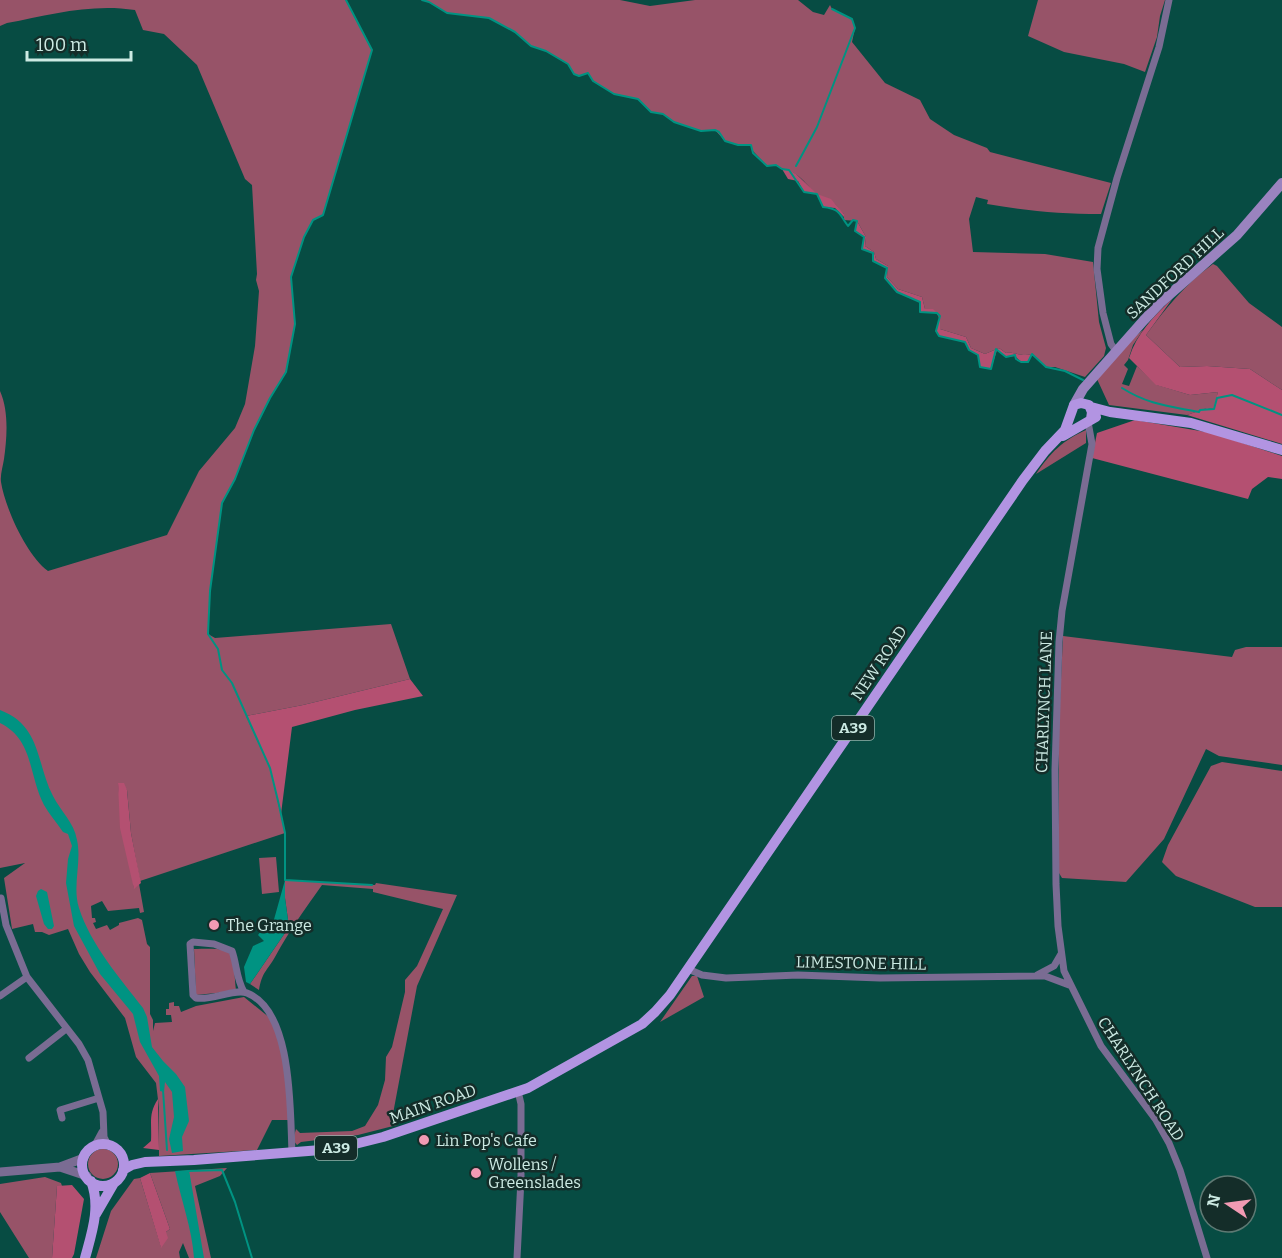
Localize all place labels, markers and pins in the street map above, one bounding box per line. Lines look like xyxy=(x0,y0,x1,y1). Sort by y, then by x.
place label: The Grange xyxy=(226,916,312,935)
marker: The Grange xyxy=(207,918,221,932)
place label: Lin Pop's Cafe xyxy=(436,1131,537,1150)
marker: Lin Pop's Cafe xyxy=(417,1133,431,1147)
place label: Wollens / Greenslades xyxy=(488,1155,581,1192)
marker: Wollens / Greenslades xyxy=(469,1166,483,1180)

